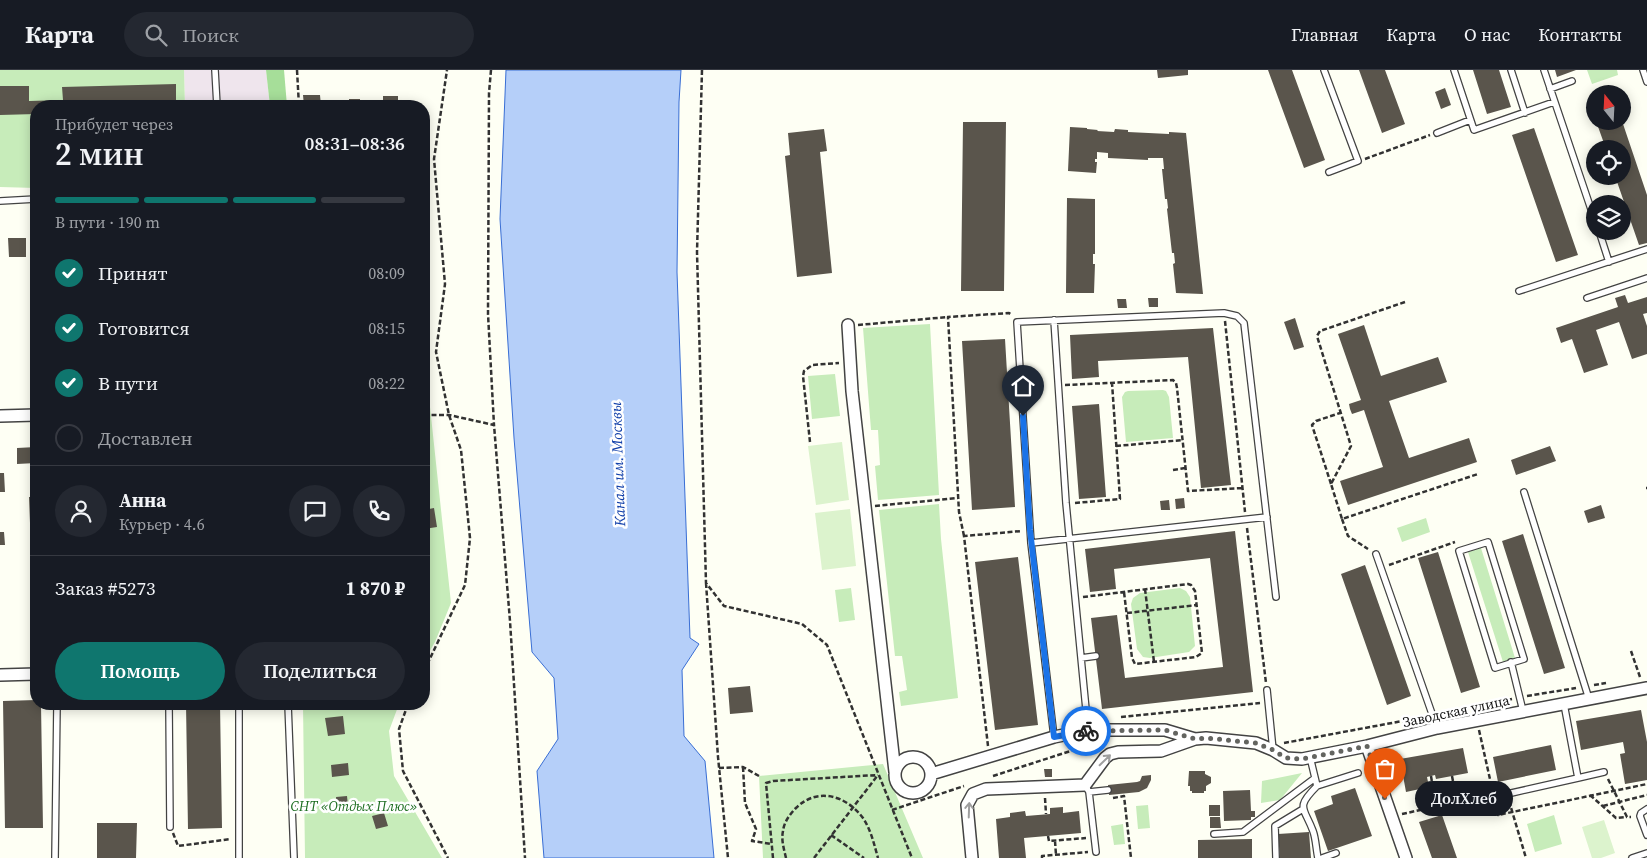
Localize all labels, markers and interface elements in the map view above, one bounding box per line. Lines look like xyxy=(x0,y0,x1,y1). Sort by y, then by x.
search box xyxy=(124,12,474,57)
text: Карта xyxy=(25,18,94,51)
icon: search xyxy=(142,21,170,49)
text: Поиск xyxy=(182,22,239,48)
text: Главная xyxy=(1291,22,1358,47)
text: Карта xyxy=(1386,22,1436,47)
text: О нас xyxy=(1464,22,1510,47)
text: Контакты xyxy=(1538,22,1622,47)
north arrow xyxy=(1586,85,1631,130)
map controls xyxy=(1586,85,1631,240)
text: Прибудет через xyxy=(55,113,173,135)
text: 08:31–08:36 xyxy=(305,130,405,156)
text: 2 мин xyxy=(55,132,144,176)
button: locate xyxy=(1586,140,1631,185)
button: layers xyxy=(1586,195,1631,240)
text: В пути · 190 m xyxy=(55,211,160,233)
icon: check xyxy=(55,259,83,287)
text: Принят xyxy=(98,260,167,286)
text: 08:09 xyxy=(368,262,405,284)
icon: check xyxy=(55,314,83,342)
text: Готовится xyxy=(98,315,190,341)
text: 08:15 xyxy=(368,317,405,339)
pin xyxy=(1002,365,1044,416)
icon: check xyxy=(55,369,83,397)
text: В пути xyxy=(98,370,158,396)
text: 08:22 xyxy=(368,372,405,394)
icon: home xyxy=(1009,372,1037,400)
water label: Канал им. Москвы xyxy=(605,401,630,528)
text: Доставлен xyxy=(98,425,193,451)
button: person xyxy=(55,485,107,537)
button: chat xyxy=(289,485,341,537)
button: phone xyxy=(353,485,405,537)
text: Анна xyxy=(119,487,166,513)
text: Курьер · 4.6 xyxy=(119,513,205,535)
text: Заказ #5273 xyxy=(55,575,156,601)
text: 1 870 ₽ xyxy=(345,575,405,601)
button: Помощь xyxy=(55,642,225,700)
button: Поделиться xyxy=(235,642,405,700)
street label: Заводская улица xyxy=(1401,690,1512,732)
courier xyxy=(1061,706,1111,756)
icon: bike xyxy=(1072,717,1100,745)
pin xyxy=(1364,748,1406,799)
one-way arrow xyxy=(1099,754,1111,766)
icon: bag xyxy=(1371,755,1399,783)
callout: ДолХлеб xyxy=(1415,782,1512,816)
text: ДолХлеб xyxy=(1431,787,1497,809)
park label: СНТ «Отдых Плюс» xyxy=(290,796,418,816)
one-way arrow xyxy=(964,802,973,818)

